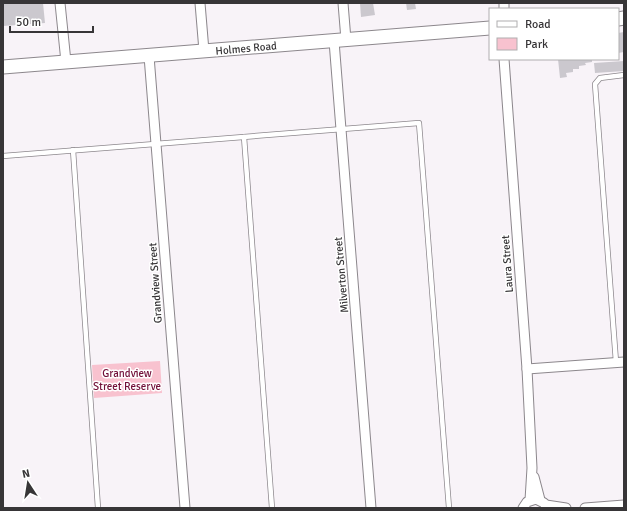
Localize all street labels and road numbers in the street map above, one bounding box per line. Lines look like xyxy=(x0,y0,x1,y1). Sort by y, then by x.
street label: Holmes Road xyxy=(215,39,277,58)
street label: Laura Street xyxy=(499,235,516,293)
street label: Milverton Street xyxy=(332,236,351,313)
street label: Grandview Street xyxy=(146,242,165,324)

